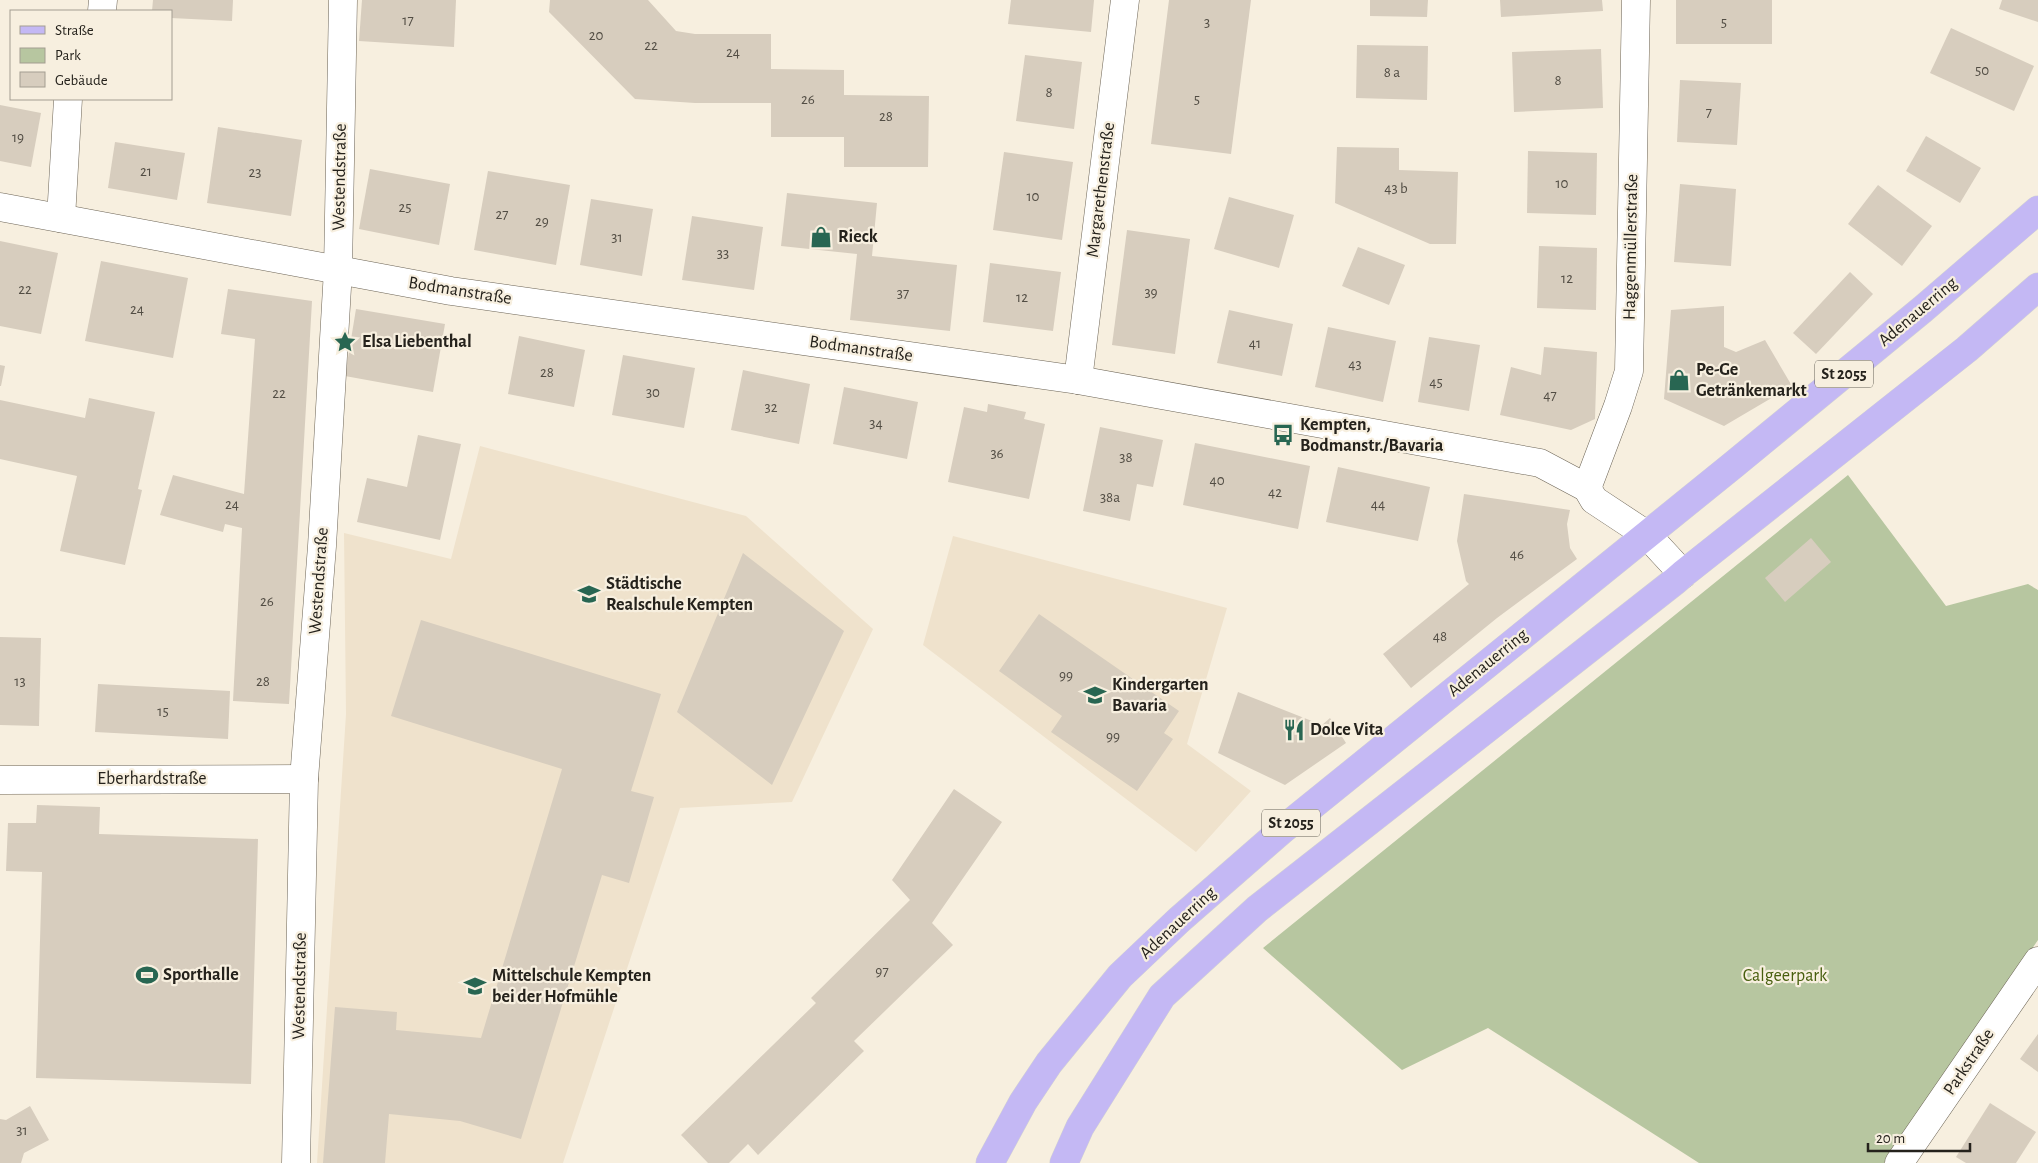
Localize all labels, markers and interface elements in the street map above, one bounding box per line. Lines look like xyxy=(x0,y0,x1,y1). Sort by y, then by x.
legend xyxy=(10,10,172,100)
house number: 17 xyxy=(402,13,414,28)
house number: 3 xyxy=(1204,15,1210,30)
house number: 5 xyxy=(1721,15,1727,30)
text: Straße xyxy=(55,23,94,38)
house number: 20 xyxy=(589,28,603,43)
house number: 22 xyxy=(644,38,658,53)
house number: 24 xyxy=(726,45,740,60)
text: Park xyxy=(55,48,81,63)
house number: 50 xyxy=(1975,63,1989,78)
house number: 8 a xyxy=(1384,65,1400,80)
text: Gebäude xyxy=(55,73,108,88)
house number: 8 xyxy=(1554,73,1562,88)
house number: 8 xyxy=(1045,85,1053,100)
house number: 26 xyxy=(801,92,815,107)
house number: 5 xyxy=(1194,92,1200,107)
house number: 7 xyxy=(1706,105,1712,120)
house number: 28 xyxy=(879,109,893,124)
street label: Margarethenstraße xyxy=(1084,121,1118,259)
street label: Westendstraße xyxy=(330,123,350,231)
house number: 19 xyxy=(12,130,24,145)
house number: 21 xyxy=(140,164,152,179)
house number: 23 xyxy=(248,165,262,180)
street label: Haggenmüllerstraße xyxy=(1621,174,1641,320)
house number: 10 xyxy=(1555,176,1569,191)
house number: 43 b xyxy=(1384,181,1408,196)
house number: 10 xyxy=(1026,189,1040,204)
house number: 25 xyxy=(398,200,412,215)
house number: 27 xyxy=(495,207,509,222)
house number: 29 xyxy=(535,214,549,229)
shop icon: Rieck xyxy=(808,224,834,250)
place label: Rieck xyxy=(838,228,878,246)
house number: 31 xyxy=(611,230,623,245)
house number: 33 xyxy=(717,246,729,261)
house number: 12 xyxy=(1561,271,1573,286)
street label: Bodmanstraße xyxy=(407,274,513,308)
street label: Adenauerring xyxy=(1875,274,1961,350)
house number: 22 xyxy=(18,282,32,297)
house number: 39 xyxy=(1144,285,1158,300)
house number: 37 xyxy=(897,286,909,301)
house number: 12 xyxy=(1016,290,1028,305)
house number: 24 xyxy=(130,302,144,317)
place icon: Elsa Liebenthal xyxy=(332,329,358,355)
place label: Elsa Liebenthal xyxy=(362,333,472,351)
street label: Bodmanstraße xyxy=(808,333,914,365)
house number: 41 xyxy=(1249,336,1261,351)
house number: 43 xyxy=(1348,357,1362,372)
road number: St 2055 xyxy=(1815,360,1873,388)
place label: Pe-Ge Getränkemarkt xyxy=(1696,361,1807,400)
house number: 28 xyxy=(540,365,554,380)
shop icon: Pe-Ge Getränkemarkt xyxy=(1666,367,1692,393)
house number: 45 xyxy=(1429,375,1443,390)
house number: 30 xyxy=(646,385,660,400)
house number: 22 xyxy=(272,386,286,401)
house number: 47 xyxy=(1543,388,1557,403)
house number: 32 xyxy=(764,400,778,415)
house number: 34 xyxy=(869,416,883,431)
place label: Kempten, Bodmanstr./Bavaria xyxy=(1300,416,1444,455)
bus stop icon: Kempten, Bodmanstr./Bavaria xyxy=(1270,422,1296,448)
house number: 36 xyxy=(990,446,1004,461)
house number: 38 xyxy=(1119,450,1133,465)
house number: 40 xyxy=(1209,473,1225,488)
house number: 42 xyxy=(1268,485,1282,500)
house number: 38a xyxy=(1100,490,1120,505)
house number: 24 xyxy=(225,497,239,512)
house number: 44 xyxy=(1371,497,1385,512)
street label: Westendstraße xyxy=(306,527,332,635)
house number: 46 xyxy=(1510,547,1524,562)
place label: Städtische Realschule Kempten xyxy=(606,575,753,614)
school or university icon: Städtische Realschule Kempten xyxy=(576,581,602,607)
house number: 26 xyxy=(260,594,274,609)
street label: Adenauerring xyxy=(1445,625,1531,700)
house number: 48 xyxy=(1433,629,1447,644)
house number: 99 xyxy=(1059,668,1073,683)
house number: 13 xyxy=(14,674,26,689)
house number: 28 xyxy=(256,674,270,689)
place label: Kindergarten Bavaria xyxy=(1112,676,1209,715)
school or university icon: Kindergarten Bavaria xyxy=(1082,682,1108,708)
house number: 15 xyxy=(157,704,169,719)
restaurant icon: Dolce Vita xyxy=(1281,717,1307,743)
place label: Dolce Vita xyxy=(1310,721,1384,739)
house number: 99 xyxy=(1106,729,1120,744)
street label: Eberhardstraße xyxy=(97,770,207,788)
road number: St 2055 xyxy=(1262,810,1320,836)
street label: Adenauerring xyxy=(1136,883,1220,963)
street label: Westendstraße xyxy=(290,932,310,1040)
sports icon: Sporthalle xyxy=(134,962,160,988)
house number: 97 xyxy=(875,964,889,979)
place label: Sporthalle xyxy=(163,966,239,984)
place label: Mittelschule Kempten bei der Hofmühle xyxy=(492,967,651,1006)
park label: Calgeerpark xyxy=(1743,967,1828,985)
school or university icon: Mittelschule Kempten bei der Hofmühle xyxy=(462,973,488,999)
street label: Parkstraße xyxy=(1940,1026,1998,1098)
scale bar xyxy=(1868,1120,1970,1152)
house number: 31 xyxy=(16,1123,28,1138)
text: 20 m xyxy=(1876,1131,1905,1146)

